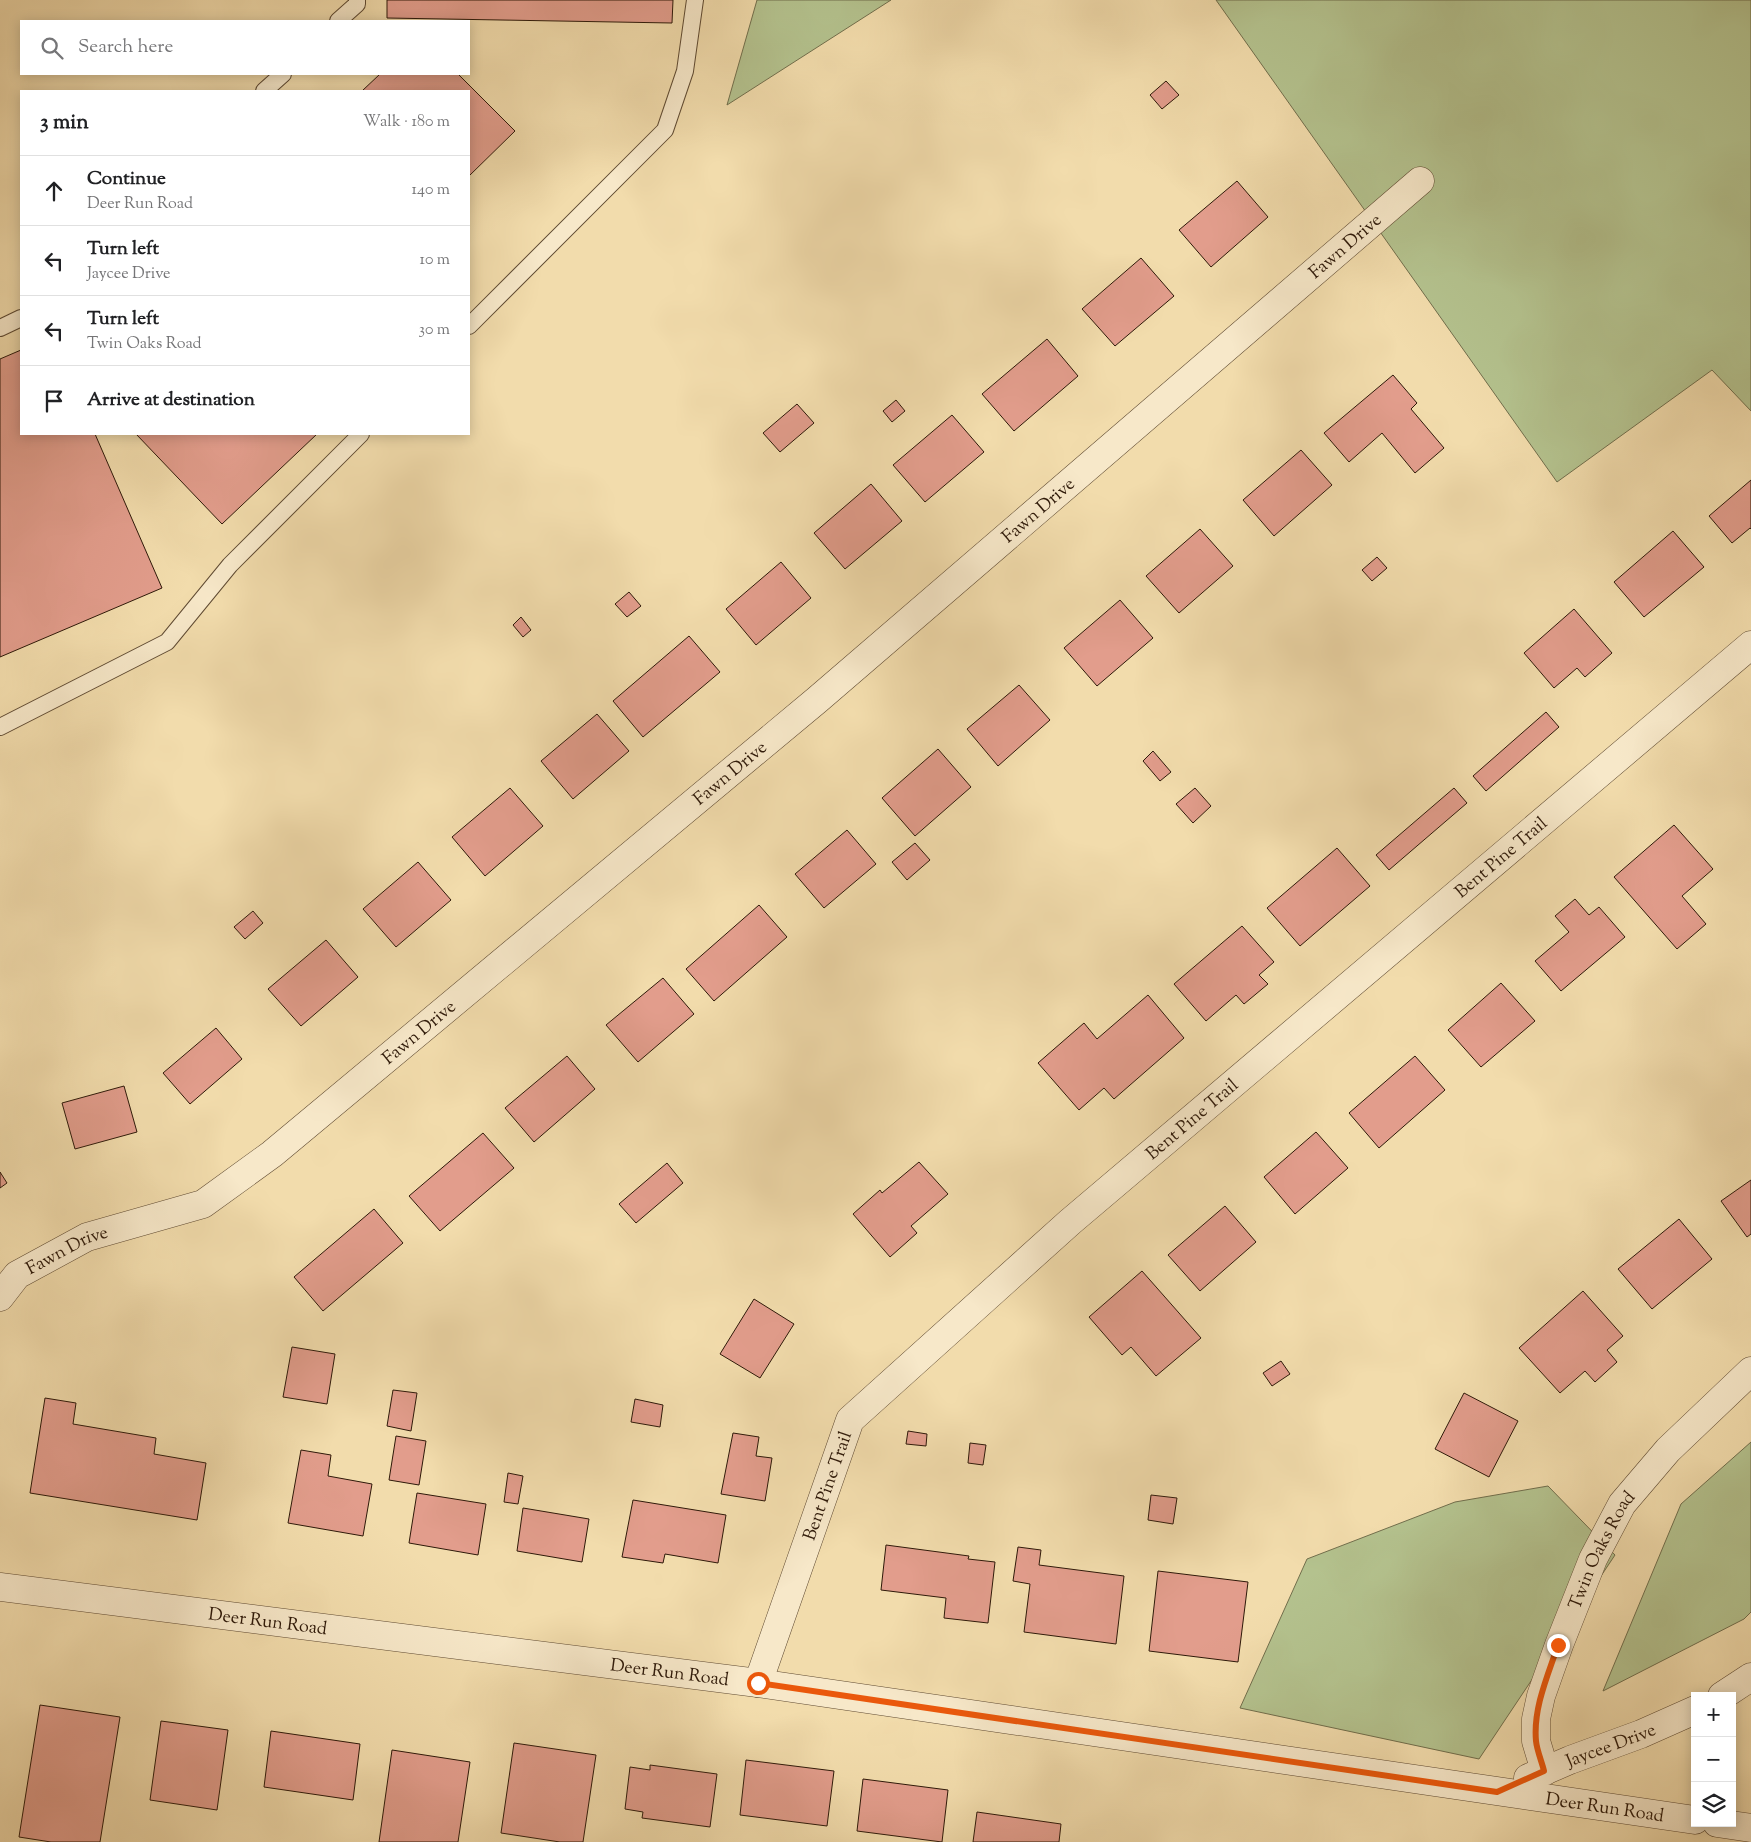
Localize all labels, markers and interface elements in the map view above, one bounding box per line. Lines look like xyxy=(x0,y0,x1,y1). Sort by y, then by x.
search box xyxy=(20,20,470,75)
icon: search xyxy=(38,34,66,62)
text: Search here xyxy=(78,34,173,61)
text: 3 min xyxy=(40,108,89,138)
text: Walk · 180 m xyxy=(363,111,450,134)
text: Continue xyxy=(87,166,166,193)
icon: ahead xyxy=(40,177,68,205)
text: 140 m xyxy=(412,179,450,202)
text: Deer Run Road xyxy=(87,193,193,216)
street label: Fawn Drive xyxy=(1304,208,1388,286)
text: Turn left xyxy=(87,236,159,263)
icon: left xyxy=(40,247,68,275)
text: 10 m xyxy=(420,249,450,272)
text: Jaycee Drive xyxy=(87,263,171,286)
text: Turn left xyxy=(87,306,159,333)
icon: left xyxy=(40,317,68,345)
text: 30 m xyxy=(419,319,450,342)
text: Twin Oaks Road xyxy=(87,333,202,356)
icon: arrive xyxy=(40,387,68,415)
text: Arrive at destination xyxy=(87,387,255,414)
street label: Fawn Drive xyxy=(997,473,1081,550)
street label: Fawn Drive xyxy=(688,736,774,813)
street label: Bent Pine Trail xyxy=(1450,812,1554,906)
street label: Fawn Drive xyxy=(377,995,462,1072)
street label: Bent Pine Trail xyxy=(1141,1074,1245,1167)
street label: Fawn Drive xyxy=(22,1221,111,1283)
street label: Bent Pine Trail xyxy=(798,1428,860,1545)
street label: Twin Oaks Road xyxy=(1563,1486,1642,1614)
street label: Deer Run Road xyxy=(207,1603,328,1643)
route end xyxy=(1547,1634,1570,1657)
street label: Deer Run Road xyxy=(609,1653,730,1694)
route start xyxy=(747,1672,770,1695)
map controls xyxy=(1691,1692,1736,1827)
button: + xyxy=(1691,1692,1736,1737)
street label: Jaycee Drive xyxy=(1561,1718,1661,1776)
button: − xyxy=(1691,1737,1736,1782)
button: layers xyxy=(1691,1782,1736,1827)
street label: Deer Run Road xyxy=(1544,1787,1666,1830)

